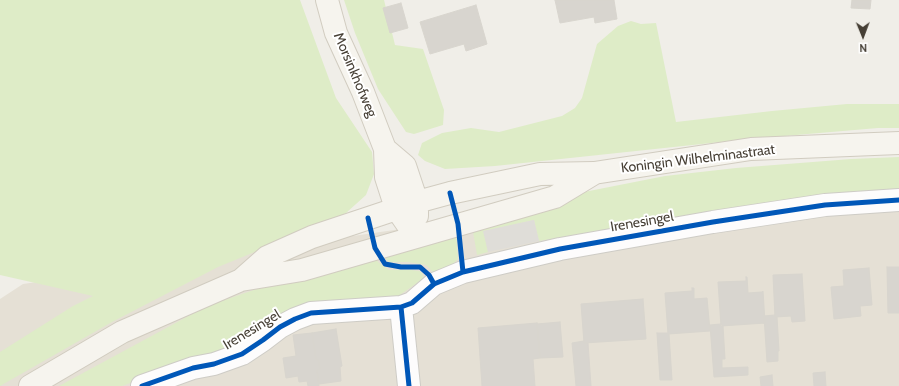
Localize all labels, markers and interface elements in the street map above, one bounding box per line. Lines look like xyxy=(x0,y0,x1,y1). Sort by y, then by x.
north arrow xyxy=(843,16,883,56)
street label: Morsinkhofweg xyxy=(330,30,380,120)
text: N xyxy=(859,41,867,55)
street label: Koningin Wilhelminastraat xyxy=(620,141,776,177)
street label: Irenesingel xyxy=(609,208,675,236)
street label: Irenesingel xyxy=(220,306,284,354)

